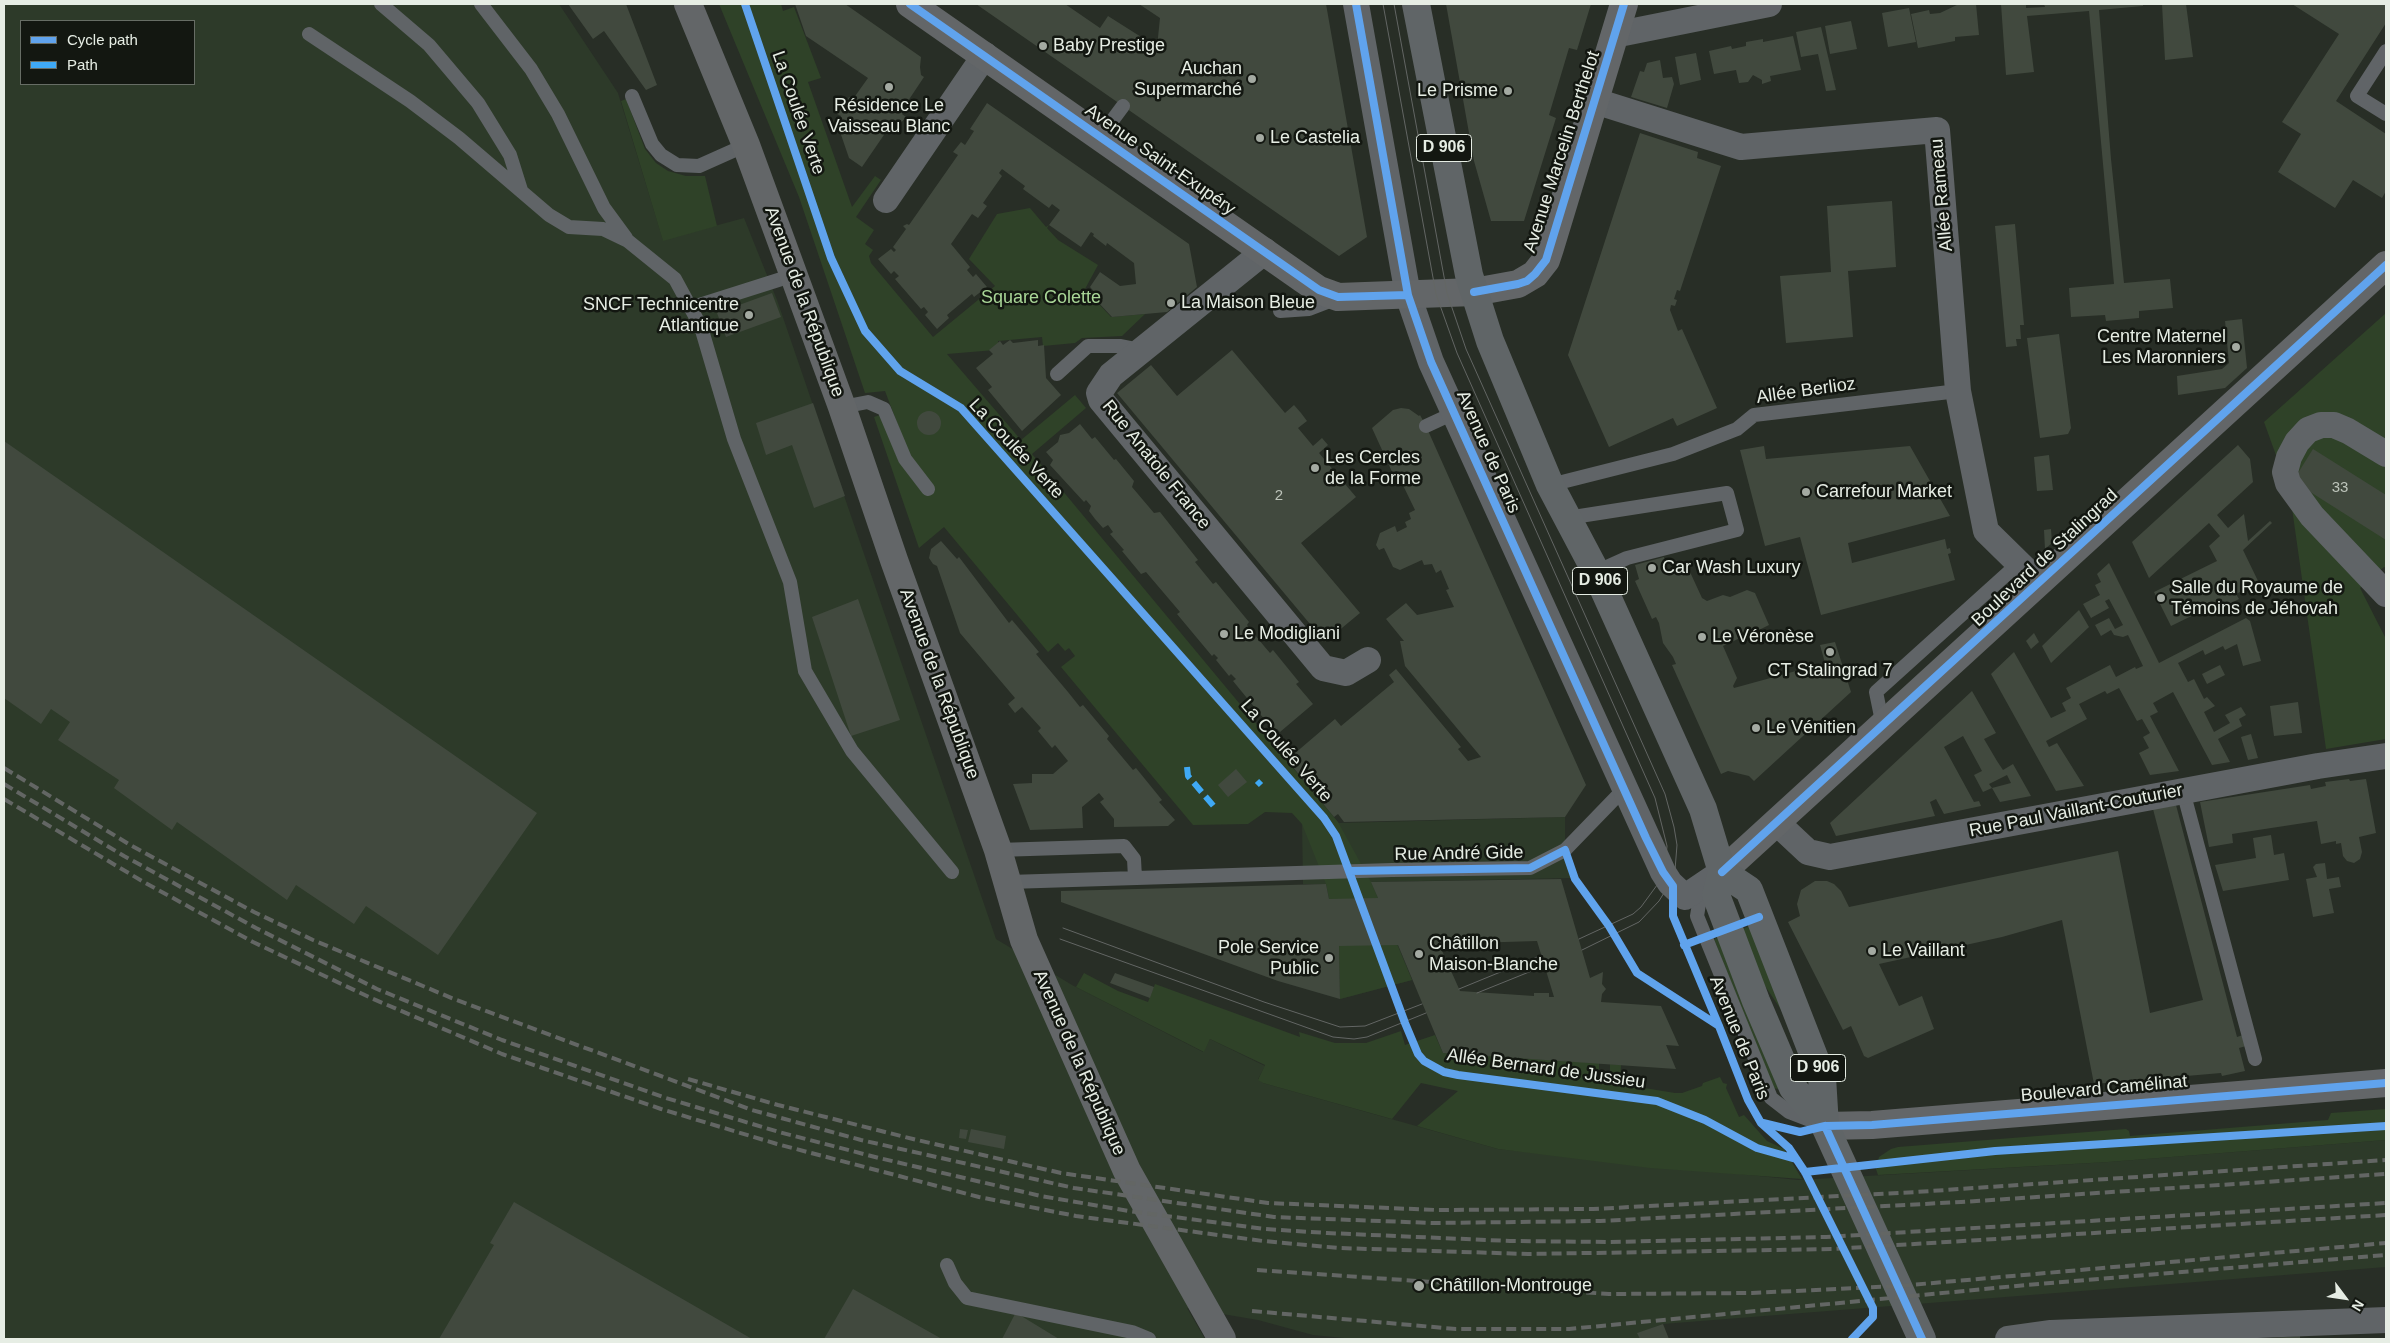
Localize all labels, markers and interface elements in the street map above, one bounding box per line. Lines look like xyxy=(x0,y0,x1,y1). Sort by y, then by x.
legend xyxy=(20,20,195,85)
text: Cycle path xyxy=(67,31,138,48)
place label: Baby Prestige xyxy=(1053,35,1165,57)
marker: Baby Prestige xyxy=(1037,40,1049,52)
street label: La Coulée Verte xyxy=(767,48,829,178)
street label: Avenue Marcelin Berthelot xyxy=(1519,48,1605,256)
text: Path xyxy=(67,56,98,73)
place label: Auchan Supermarché xyxy=(1134,58,1242,100)
marker: Auchan Supermarché xyxy=(1246,73,1258,85)
place label: Le Prisme xyxy=(1417,80,1498,102)
marker: Résidence Le Vaisseau Blanc xyxy=(883,81,895,93)
marker: Le Prisme xyxy=(1502,85,1514,97)
place label: Résidence Le Vaisseau Blanc xyxy=(828,95,950,138)
street label: Avenue Saint-Exupéry xyxy=(1081,100,1239,220)
place label: Le Castelia xyxy=(1270,127,1360,149)
marker: Le Castelia xyxy=(1254,132,1266,144)
road number: D 906 xyxy=(1416,134,1472,162)
street label: Allée Rameau xyxy=(1926,138,1958,252)
street label: Avenue de la République xyxy=(760,204,848,400)
park label: Square Colette xyxy=(981,287,1101,309)
place label: La Maison Bleue xyxy=(1181,292,1315,314)
place label: SNCF Technicentre Atlantique xyxy=(583,294,739,336)
marker: La Maison Bleue xyxy=(1165,297,1177,309)
marker: SNCF Technicentre Atlantique xyxy=(743,309,755,321)
place label: Centre Maternel Les Maronniers xyxy=(2097,326,2226,368)
marker: Centre Maternel Les Maronniers xyxy=(2230,341,2242,353)
street label: Allée Berlioz xyxy=(1755,373,1857,409)
street label: Avenue de Paris xyxy=(1451,387,1525,517)
street label: La Coulée Verte xyxy=(964,394,1068,504)
street label: Rue Anatole France xyxy=(1097,396,1215,534)
place label: Les Cercles de la Forme xyxy=(1325,447,1421,489)
marker: Les Cercles de la Forme xyxy=(1309,462,1321,474)
house number: 33 xyxy=(2332,479,2348,497)
place label: Carrefour Market xyxy=(1816,481,1952,503)
street label: Boulevard de Stalingrad xyxy=(1967,485,2123,631)
marker: Carrefour Market xyxy=(1800,486,1812,498)
house number: 2 xyxy=(1275,487,1283,505)
place label: Car Wash Luxury xyxy=(1662,557,1800,579)
marker: Car Wash Luxury xyxy=(1646,562,1658,574)
road number: D 906 xyxy=(1572,568,1628,594)
place label: Salle du Royaume de Témoins de Jéhovah xyxy=(2171,577,2343,620)
street label: Avenue de la République xyxy=(895,586,983,782)
marker: Salle du Royaume de Témoins de Jéhovah xyxy=(2155,592,2167,604)
place label: Le Modigliani xyxy=(1234,623,1340,645)
place label: Le Véronèse xyxy=(1712,626,1814,648)
marker: Le Modigliani xyxy=(1218,628,1230,640)
marker: Le Véronèse xyxy=(1696,631,1708,643)
marker: CT Stalingrad 7 xyxy=(1824,646,1836,658)
place label: CT Stalingrad 7 xyxy=(1767,660,1893,682)
street label: La Coulée Verte xyxy=(1236,695,1336,807)
place label: Le Vénitien xyxy=(1766,717,1856,739)
marker: Le Vénitien xyxy=(1750,722,1762,734)
street label: Rue Paul Vaillant-Couturier xyxy=(1968,780,2184,842)
street label: Rue André Gide xyxy=(1394,842,1524,866)
place label: Châtillon Maison-Blanche xyxy=(1429,933,1558,976)
place label: Pole Service Public xyxy=(1218,937,1319,980)
place label: Le Vaillant xyxy=(1882,940,1965,962)
marker: Le Vaillant xyxy=(1866,945,1878,957)
marker: Châtillon Maison-Blanche xyxy=(1413,948,1425,960)
marker: Pole Service Public xyxy=(1323,952,1335,964)
street label: Avenue de la République xyxy=(1028,967,1130,1159)
street label: Avenue de Paris xyxy=(1704,973,1774,1103)
street label: Allée Bernard de Jussieu xyxy=(1445,1044,1647,1094)
road number: D 906 xyxy=(1790,1054,1846,1082)
street label: Boulevard Camélinat xyxy=(2020,1071,2188,1107)
north arrow xyxy=(2320,1273,2370,1323)
place label: Châtillon-Montrouge xyxy=(1430,1275,1592,1297)
marker: Châtillon-Montrouge xyxy=(1412,1279,1426,1293)
text: N xyxy=(2348,1297,2367,1314)

